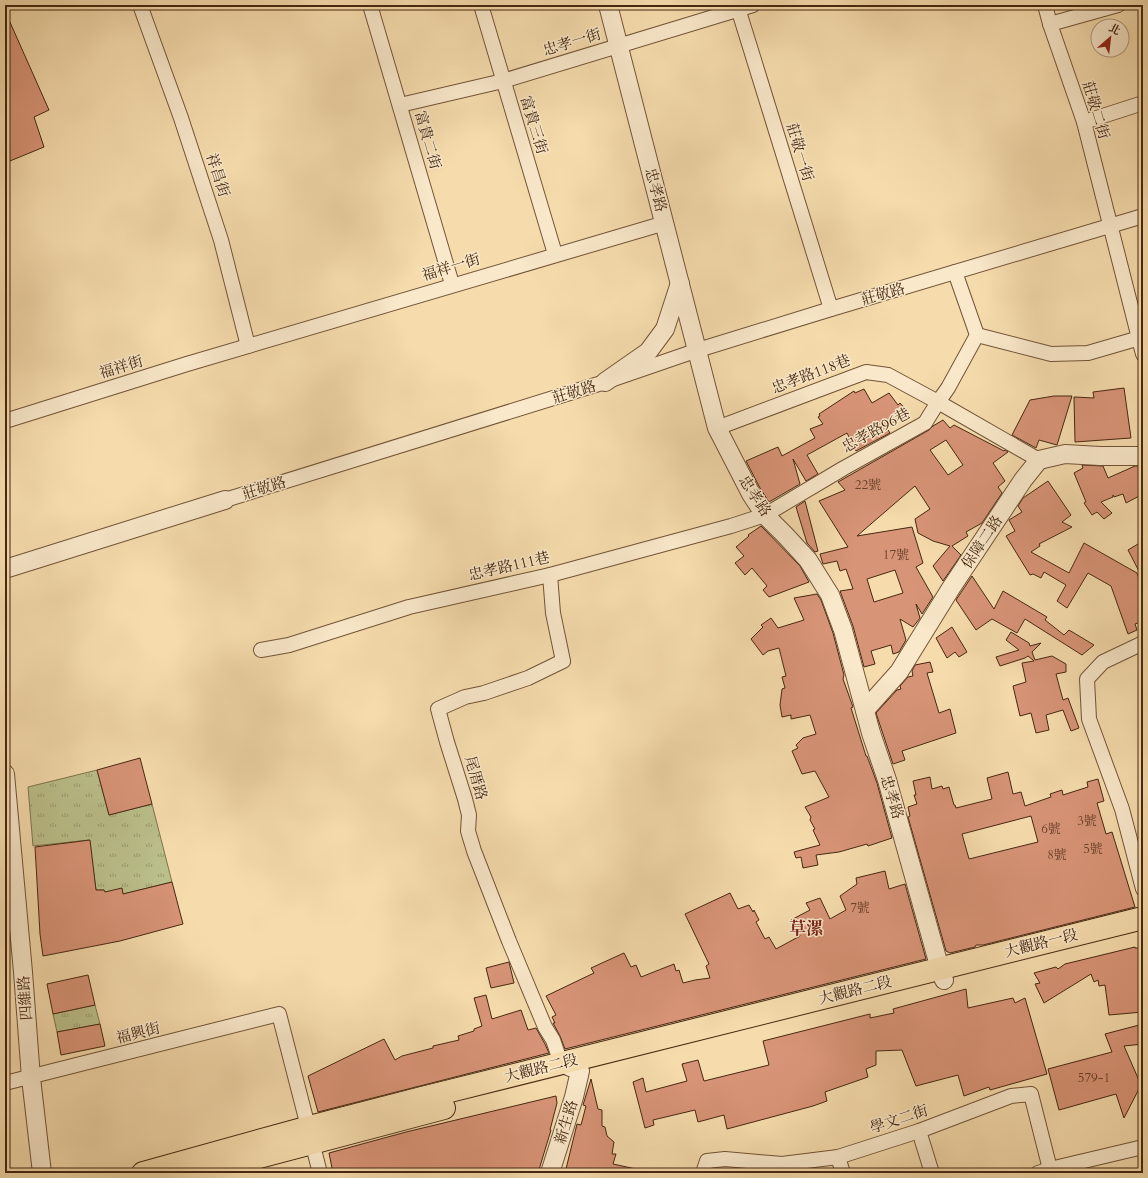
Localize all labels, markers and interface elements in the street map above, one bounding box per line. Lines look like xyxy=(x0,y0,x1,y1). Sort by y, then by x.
north arrow xyxy=(1090,18,1130,58)
text: 北 xyxy=(1106,20,1123,39)
street label: 忠孝一街 xyxy=(540,24,604,60)
street label: 莊敬二街 xyxy=(1078,78,1114,142)
street label: 富貴三街 xyxy=(516,93,552,157)
street label: 富貴二街 xyxy=(410,108,446,172)
street label: 莊敬一街 xyxy=(782,120,818,184)
street label: 祥昌街 xyxy=(202,151,234,199)
street label: 忠孝路 xyxy=(641,166,671,214)
street label: 福祥一街 xyxy=(419,249,483,285)
street label: 莊敬路 xyxy=(859,278,907,310)
street label: 忠孝路118巷 xyxy=(769,350,853,398)
street label: 福祥街 xyxy=(97,351,145,383)
street label: 莊敬路 xyxy=(550,376,598,408)
street label: 忠孝路96巷 xyxy=(838,403,914,457)
street label: 莊敬路 xyxy=(240,472,288,504)
street label: 忠孝路 xyxy=(734,472,776,520)
house number: 22號 xyxy=(855,476,881,494)
street label: 保障二路 xyxy=(957,512,1007,572)
house number: 17號 xyxy=(883,546,909,564)
street label: 忠孝路111巷 xyxy=(466,547,552,585)
street label: 尾厝路 xyxy=(460,754,492,802)
street label: 忠孝路 xyxy=(876,773,908,821)
house number: 3號 xyxy=(1077,812,1097,830)
house number: 6號 xyxy=(1041,820,1061,838)
house number: 5號 xyxy=(1083,840,1103,858)
house number: 8號 xyxy=(1047,846,1067,864)
house number: 7號 xyxy=(850,899,870,917)
district label: 草漯 xyxy=(789,917,823,940)
street label: 大觀路一段 xyxy=(1002,924,1080,962)
street label: 大觀路二段 xyxy=(816,971,894,1009)
street label: 四維路 xyxy=(13,975,37,1021)
street label: 福興街 xyxy=(114,1018,162,1048)
street label: 大觀路二段 xyxy=(502,1049,580,1087)
house number: 579-1 xyxy=(1078,1069,1110,1087)
street label: 新生路 xyxy=(550,1098,582,1146)
street label: 學文二街 xyxy=(867,1100,931,1138)

